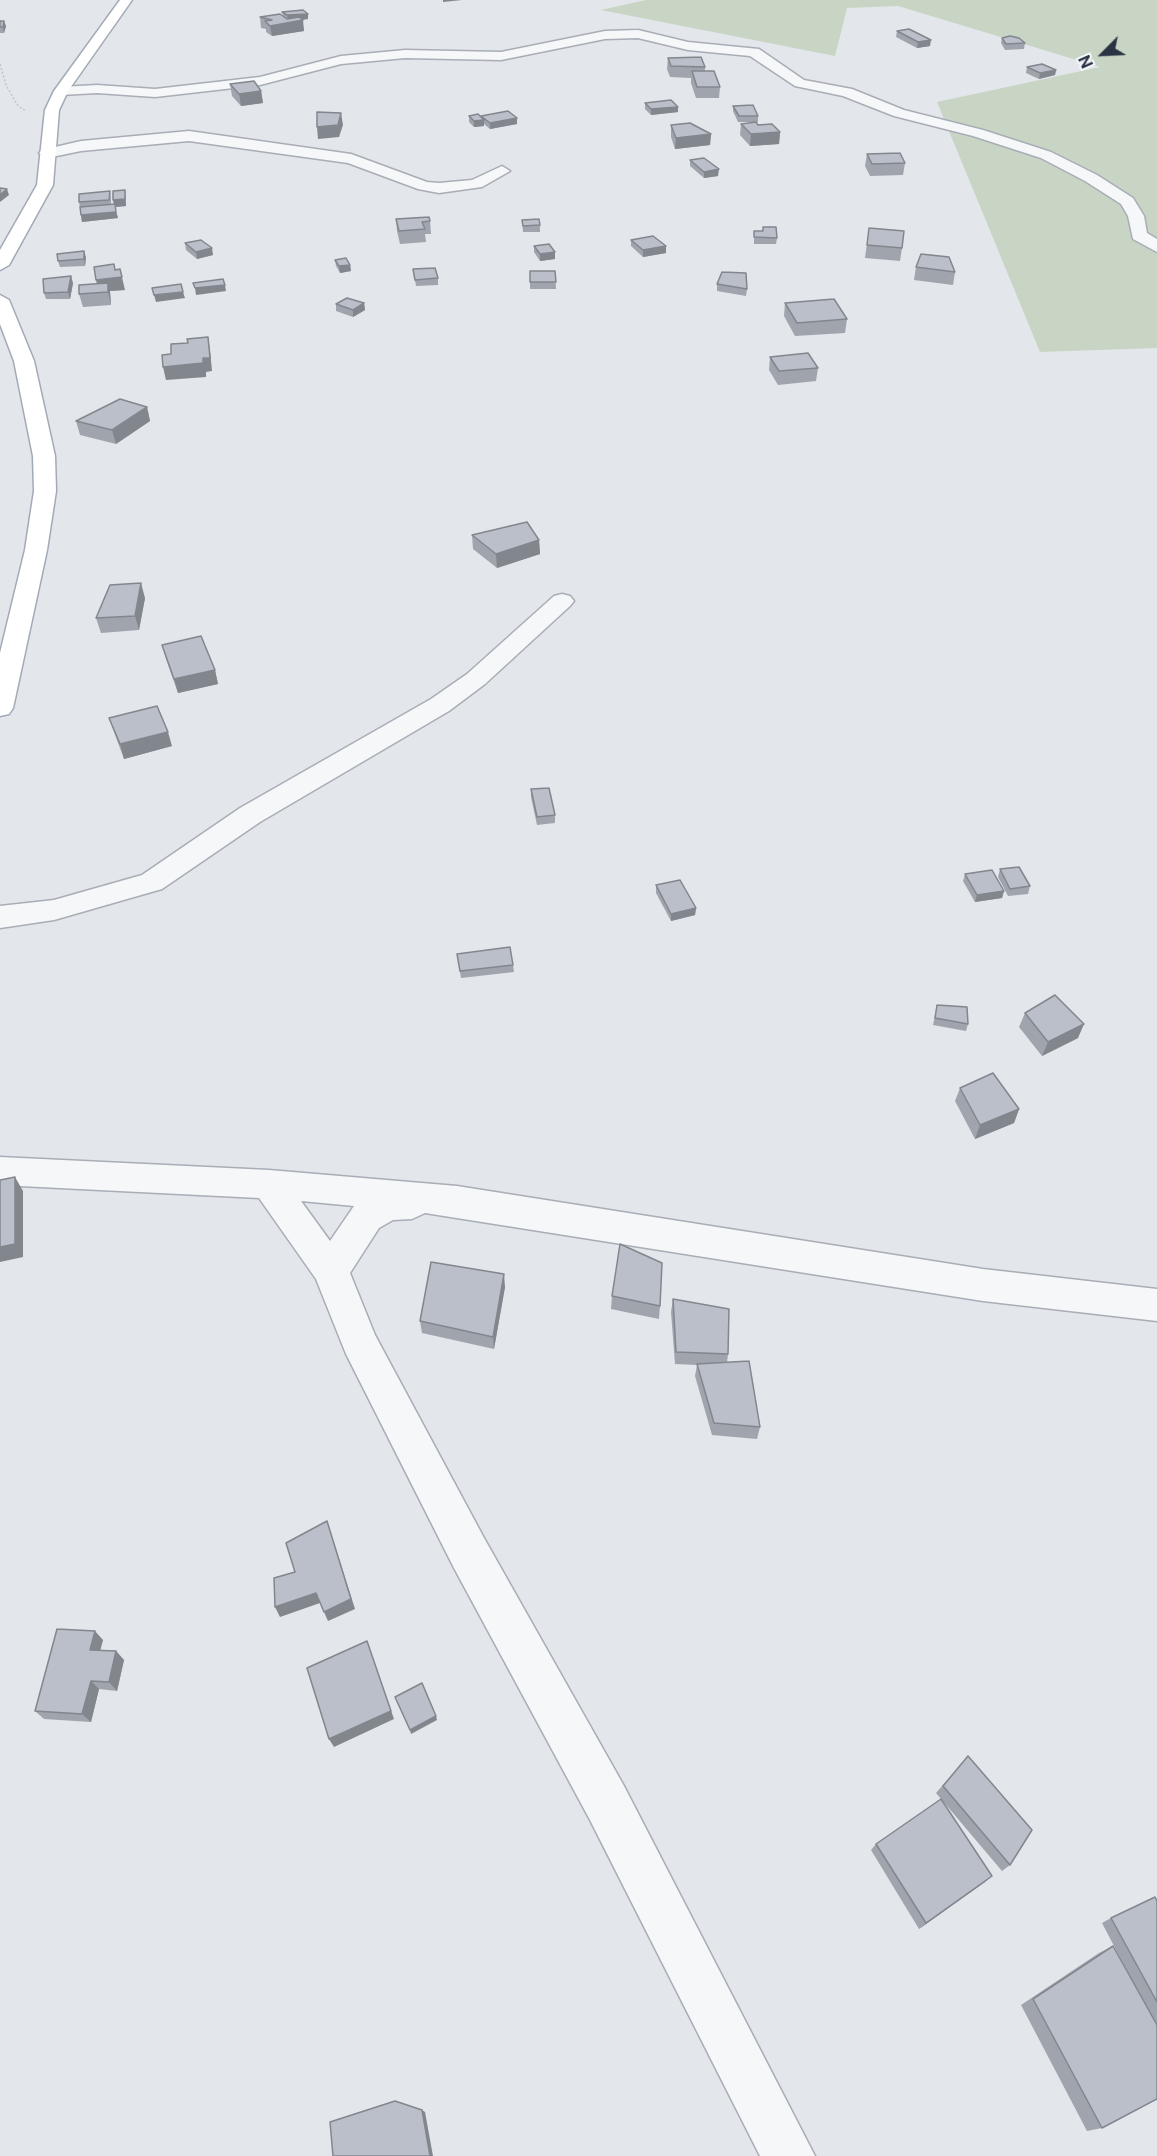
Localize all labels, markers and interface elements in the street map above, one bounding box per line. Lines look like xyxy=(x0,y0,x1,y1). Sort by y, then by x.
north arrow xyxy=(1073,24,1133,84)
text: N xyxy=(1075,52,1097,71)

